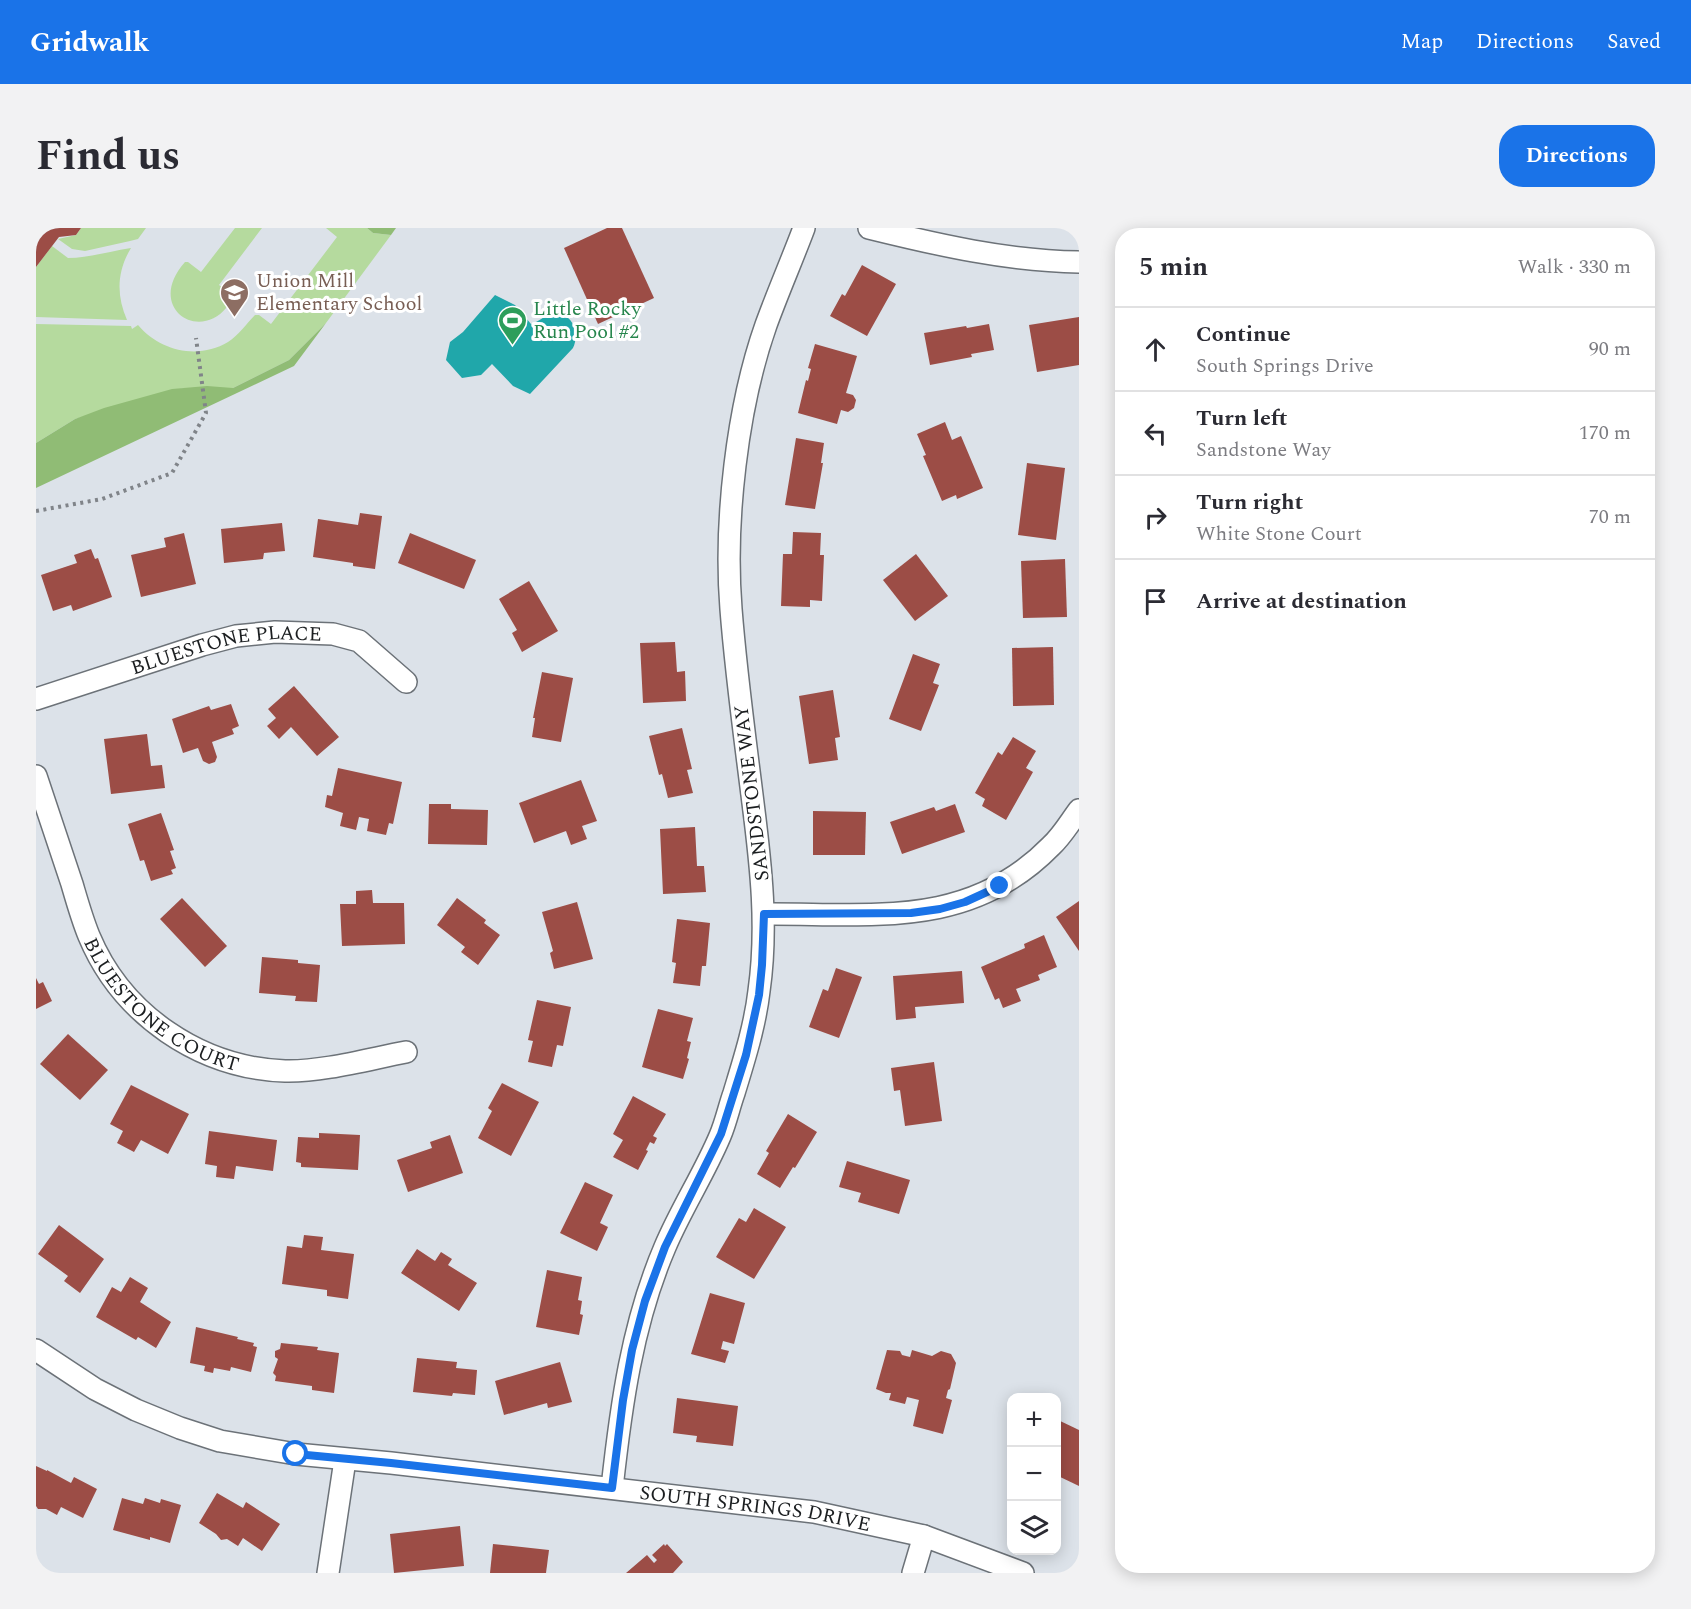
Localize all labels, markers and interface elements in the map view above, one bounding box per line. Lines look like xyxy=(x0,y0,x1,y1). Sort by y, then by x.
text: Gridwalk xyxy=(30,21,149,64)
text: Map xyxy=(1401,26,1443,58)
text: Directions xyxy=(1476,26,1574,58)
text: Saved xyxy=(1607,26,1661,58)
text: Find us xyxy=(36,125,180,188)
button: Directions xyxy=(1499,125,1655,187)
text: 5 min xyxy=(1139,247,1208,287)
text: Walk · 330 m xyxy=(1518,252,1631,282)
place label: Union Mill Elementary School xyxy=(256,266,422,319)
school or university icon: Union Mill Elementary School xyxy=(219,276,251,318)
place label: Little Rocky Run Pool #2 xyxy=(533,294,642,347)
sports icon: Little Rocky Run Pool #2 xyxy=(496,304,528,346)
text: Continue xyxy=(1196,318,1291,351)
icon: ahead xyxy=(1139,333,1172,366)
text: 90 m xyxy=(1589,334,1631,364)
text: South Springs Drive xyxy=(1196,351,1374,381)
text: Turn left xyxy=(1196,402,1288,435)
icon: left xyxy=(1139,417,1172,450)
text: 170 m xyxy=(1579,418,1631,448)
text: Sandstone Way xyxy=(1196,435,1331,465)
text: Turn right xyxy=(1196,486,1303,519)
icon: right xyxy=(1139,501,1172,534)
text: 70 m xyxy=(1589,502,1631,532)
text: White Stone Court xyxy=(1196,519,1362,549)
icon: arrive xyxy=(1139,585,1172,618)
text: Arrive at destination xyxy=(1196,585,1407,618)
street label: BLUESTONE PLACE xyxy=(127,618,322,683)
street label: SANDSTONE WAY xyxy=(726,703,778,883)
route end xyxy=(986,872,1012,898)
street label: BLUESTONE COURT xyxy=(75,932,243,1080)
map controls xyxy=(1007,1393,1061,1555)
button: + xyxy=(1007,1393,1061,1447)
route start xyxy=(282,1440,308,1466)
button: − xyxy=(1007,1447,1061,1501)
street label: SOUTH SPRINGS DRIVE xyxy=(638,1478,874,1540)
button: layers xyxy=(1007,1501,1061,1555)

